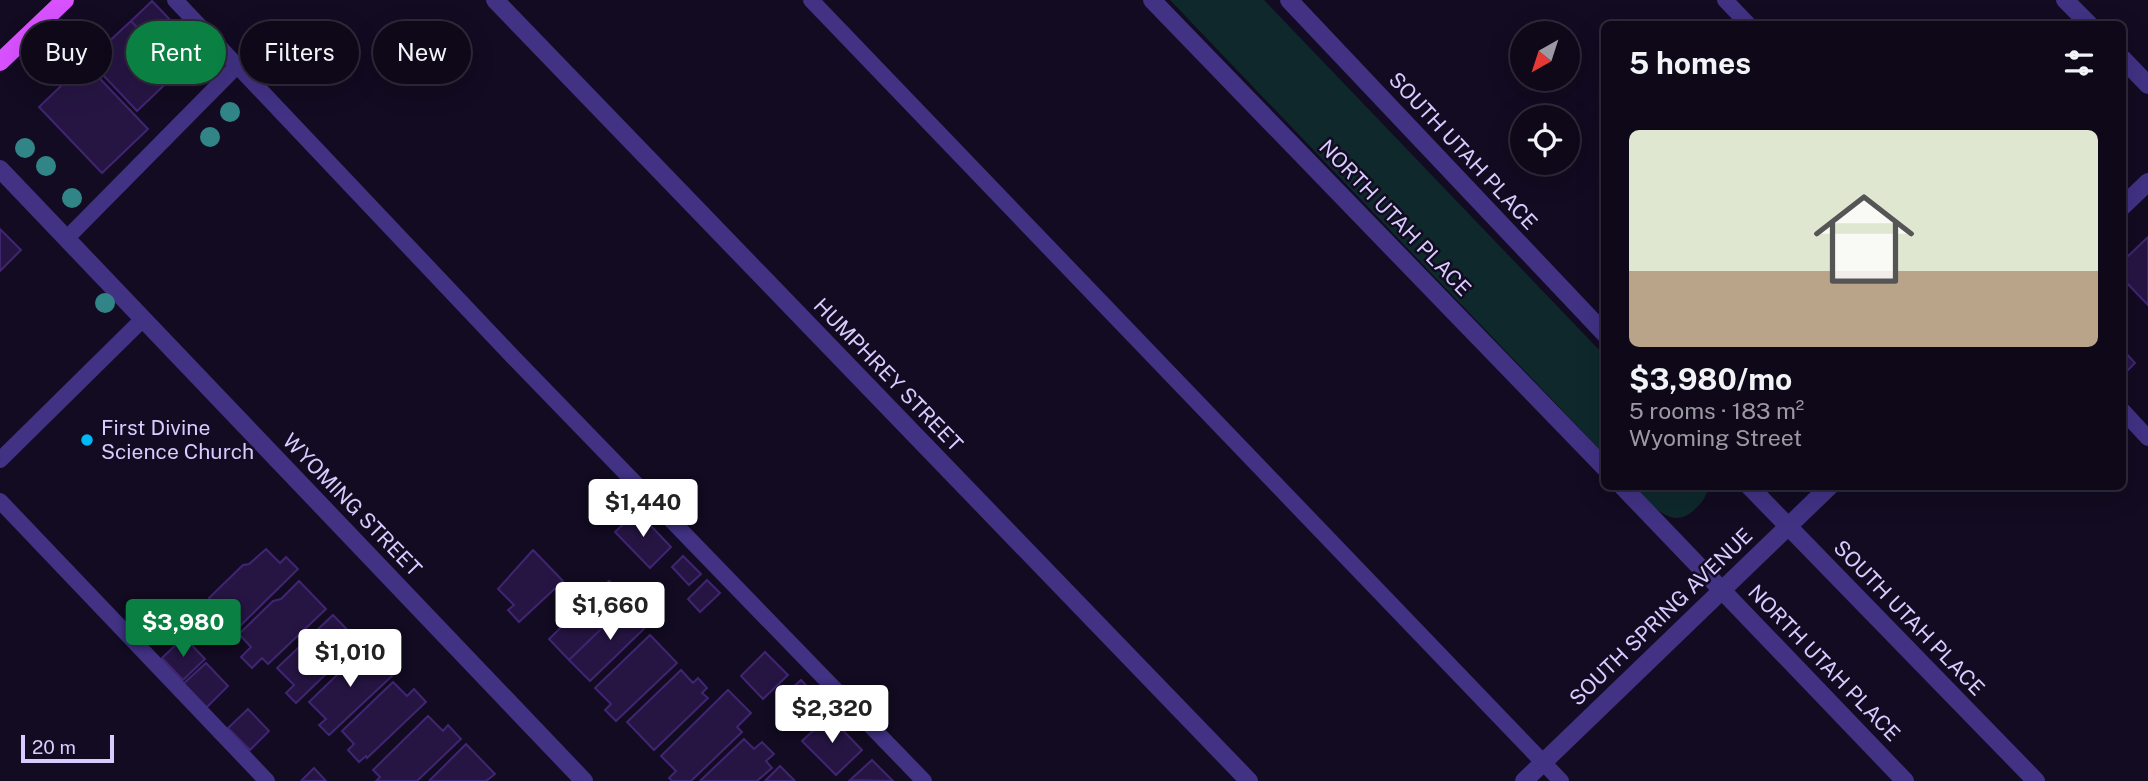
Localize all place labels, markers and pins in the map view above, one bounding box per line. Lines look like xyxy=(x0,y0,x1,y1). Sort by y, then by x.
place label: First Divine Science Church xyxy=(101,415,254,464)
marker: First Divine Science Church xyxy=(79,432,95,448)
pin: $1,440 xyxy=(586,480,700,539)
pin: $1,660 xyxy=(553,582,667,642)
pin: $3,980 xyxy=(126,600,240,659)
pin: $1,010 xyxy=(293,630,407,689)
pin: $2,320 xyxy=(775,686,889,745)

